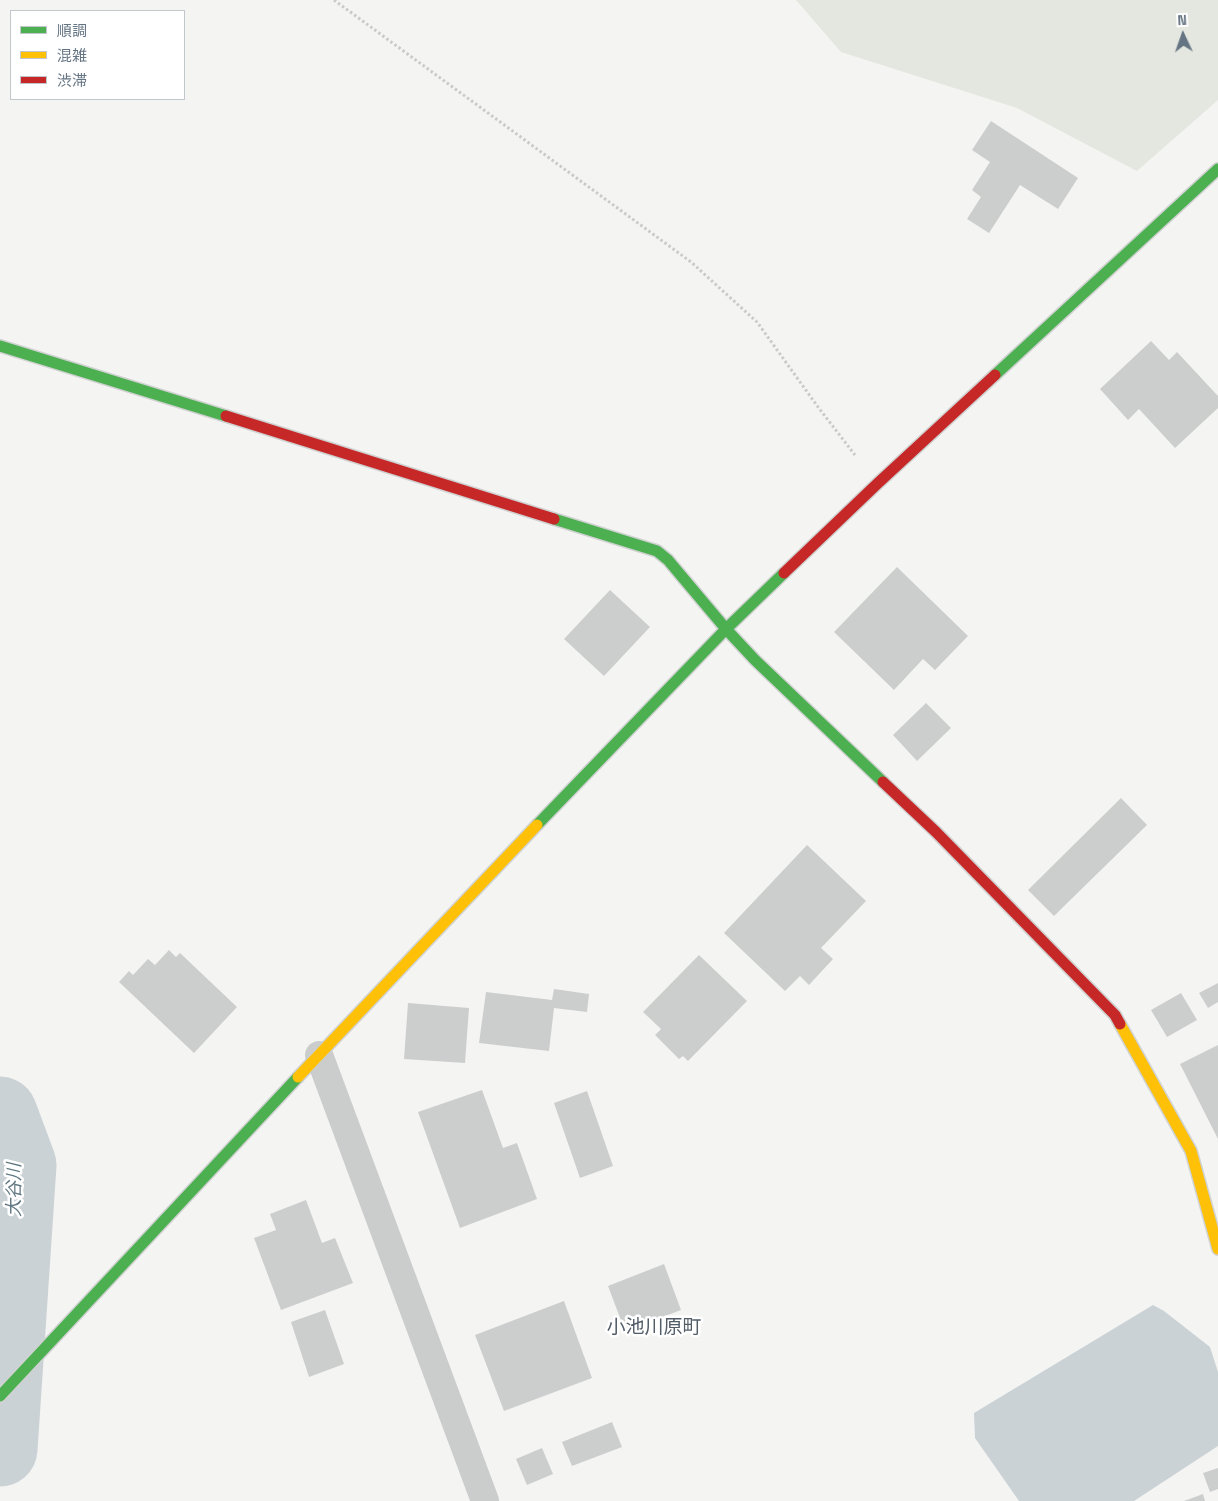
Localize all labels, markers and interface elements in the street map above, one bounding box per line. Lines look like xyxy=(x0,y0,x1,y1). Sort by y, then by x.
legend xyxy=(10,10,185,100)
north arrow xyxy=(1158,10,1208,60)
text: N xyxy=(1177,11,1187,29)
text: 順調 xyxy=(57,21,87,40)
text: 混雑 xyxy=(57,46,87,65)
text: 渋滞 xyxy=(57,71,87,90)
water label: 大谷川 xyxy=(4,1163,26,1217)
district label: 小池川原町 xyxy=(607,1317,701,1339)

